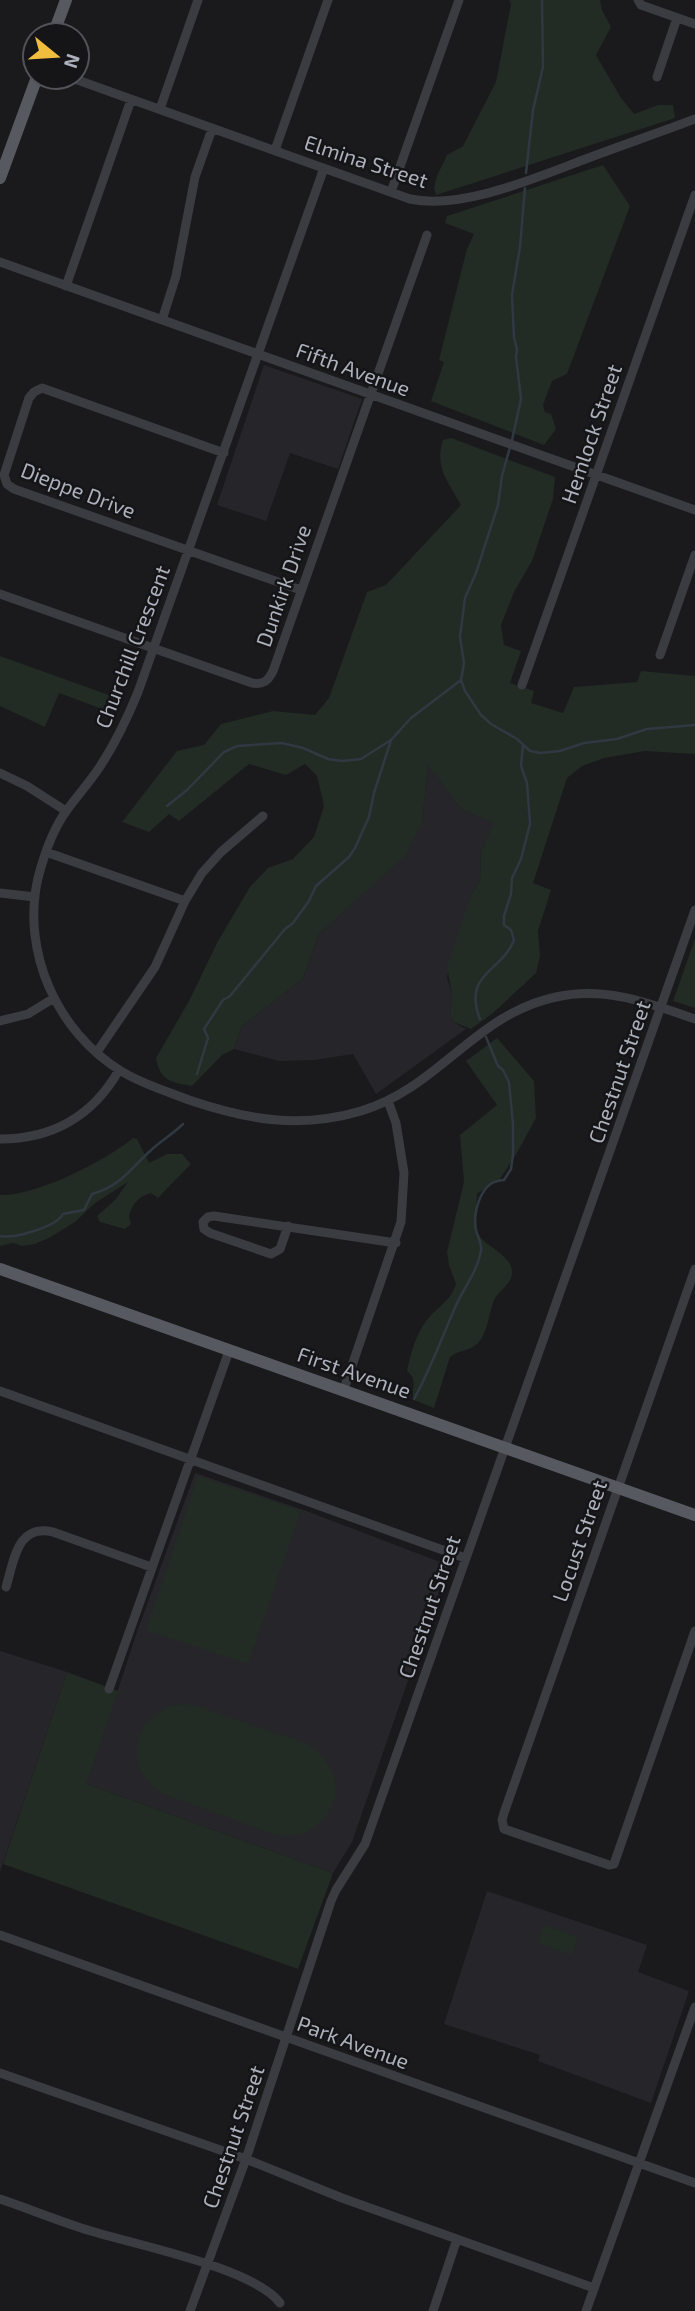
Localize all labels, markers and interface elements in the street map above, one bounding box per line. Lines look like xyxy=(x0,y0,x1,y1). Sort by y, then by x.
north arrow xyxy=(21,21,91,91)
text: N xyxy=(60,51,86,71)
street label: Elmina Street xyxy=(302,129,431,192)
street label: Fifth Avenue xyxy=(293,336,414,401)
street label: Hemlock Street xyxy=(555,361,626,506)
street label: Dieppe Drive xyxy=(18,456,139,523)
street label: Dunkirk Drive xyxy=(250,521,315,650)
street label: Churchill Crescent xyxy=(89,562,174,731)
street label: Chestnut Street xyxy=(582,997,655,1146)
street label: First Avenue xyxy=(295,1341,414,1403)
street label: Locust Street xyxy=(546,1477,611,1604)
street label: Chestnut Street xyxy=(392,1532,465,1681)
street label: Park Avenue xyxy=(294,2010,413,2073)
street label: Chestnut Street xyxy=(196,2062,269,2211)

